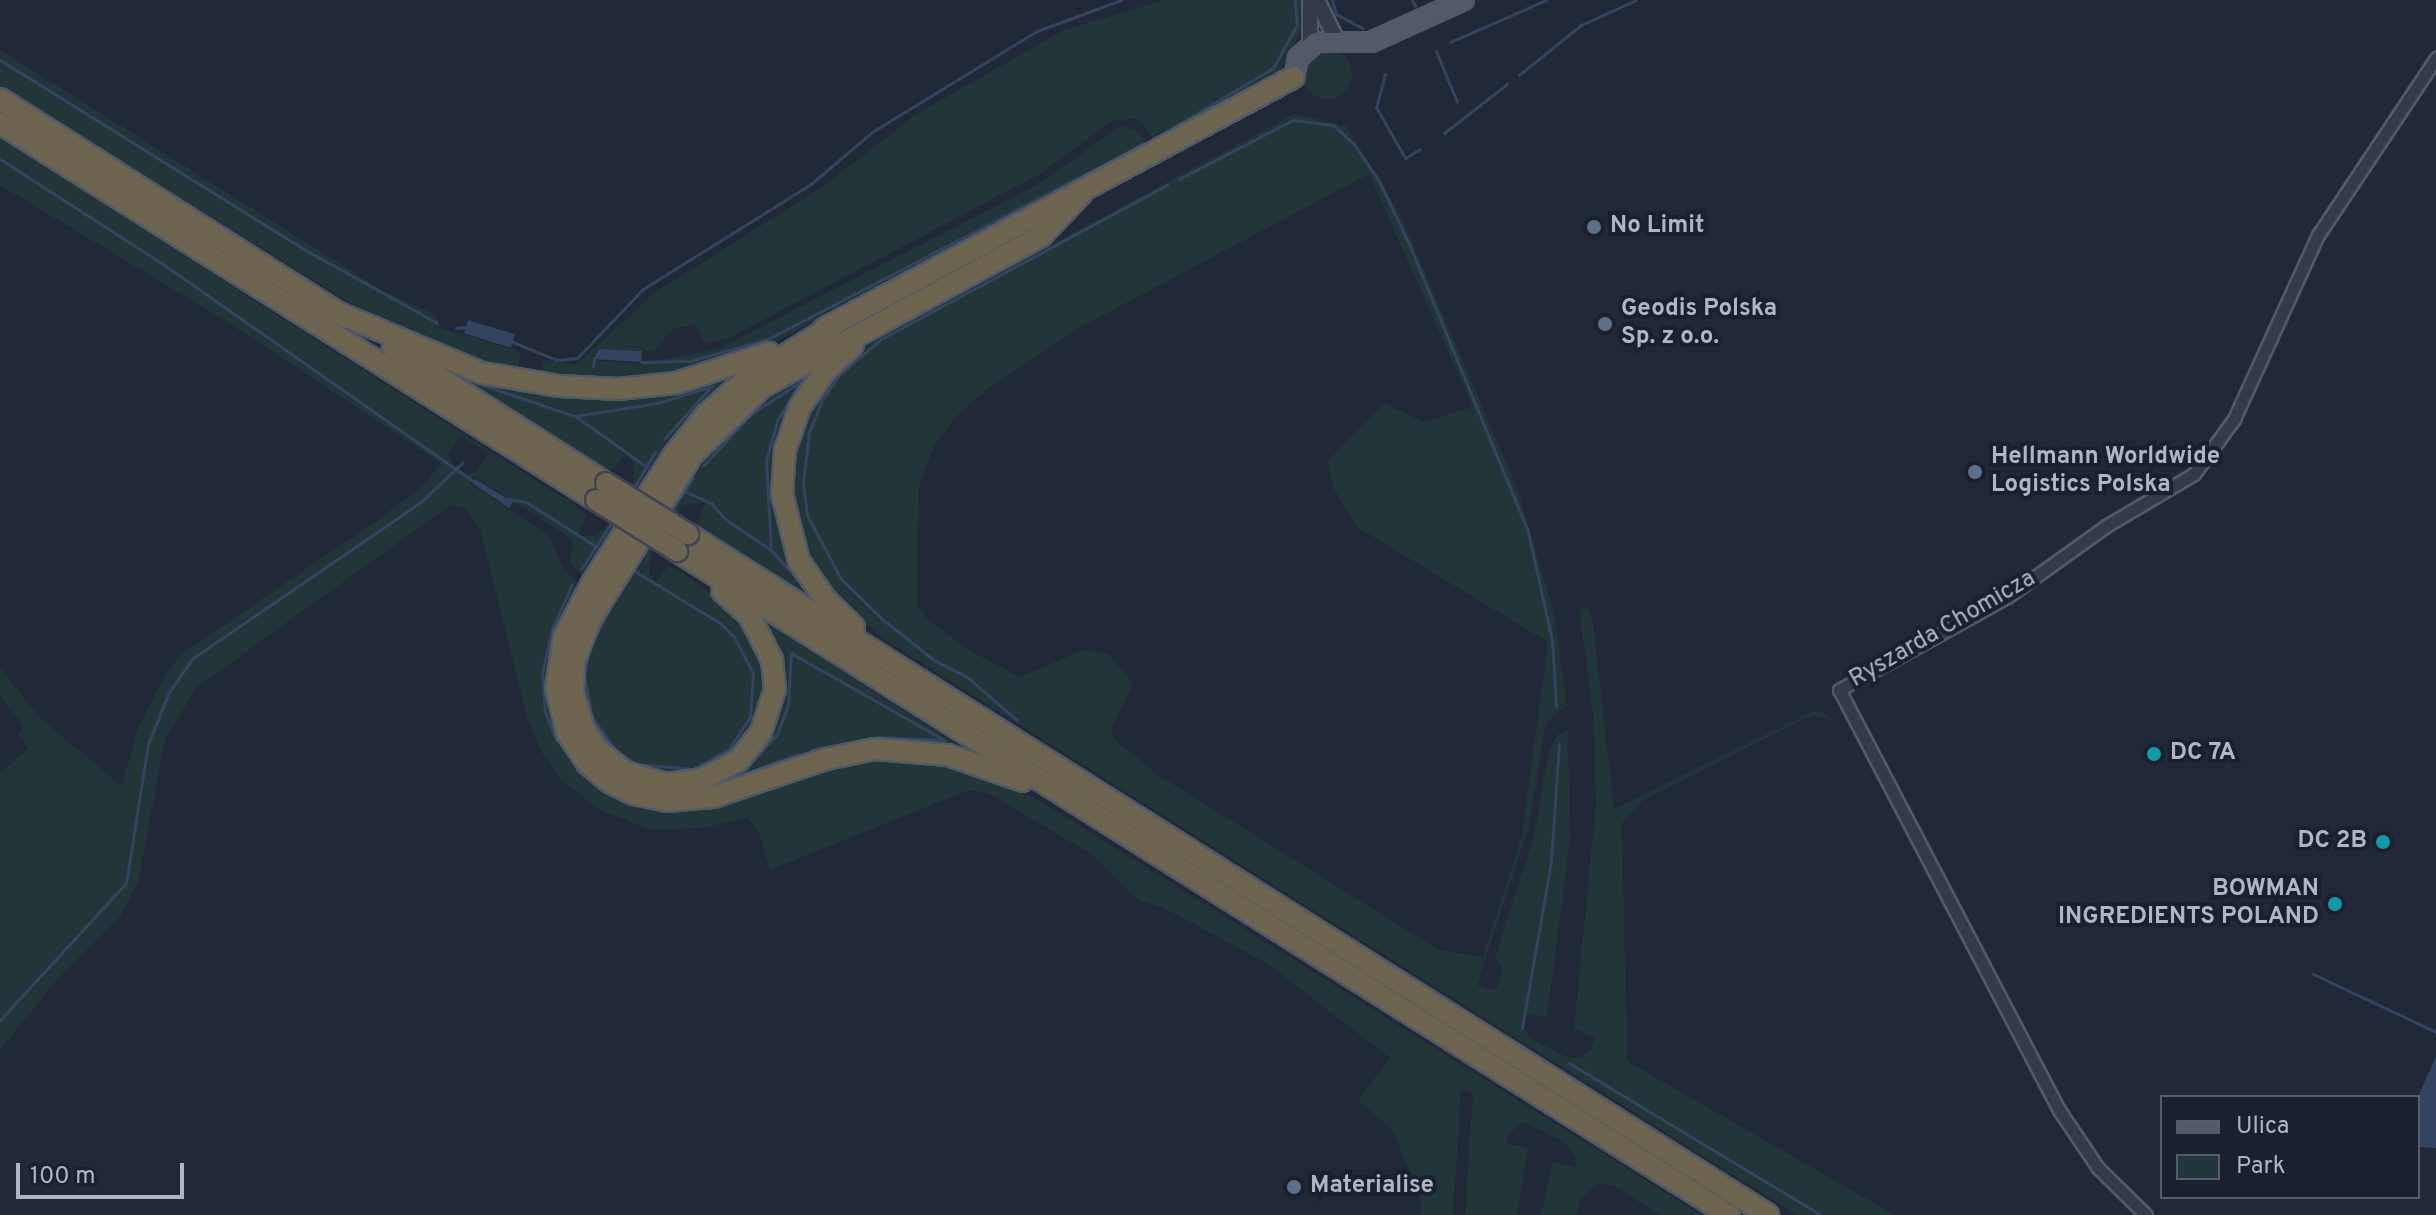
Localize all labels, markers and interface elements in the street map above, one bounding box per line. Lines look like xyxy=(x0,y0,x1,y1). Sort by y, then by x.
place label: No Limit xyxy=(1610,213,1704,241)
marker: No Limit xyxy=(1585,218,1603,236)
place label: Geodis Polska Sp. z o.o. xyxy=(1621,296,1777,352)
marker: Geodis Polska Sp. z o.o. xyxy=(1596,315,1614,333)
place label: Hellmann Worldwide Logistics Polska xyxy=(1991,444,2220,500)
marker: Hellmann Worldwide Logistics Polska xyxy=(1966,463,1984,481)
street label: Ryszarda Chomicza xyxy=(1845,565,2041,695)
place label: DC 7A xyxy=(2170,740,2236,768)
marker: DC 7A xyxy=(2145,745,2163,763)
place label: DC 2B xyxy=(2297,828,2367,856)
marker: DC 2B xyxy=(2374,833,2392,851)
place label: BOWMAN INGREDIENTS POLAND xyxy=(2058,876,2319,932)
marker: BOWMAN INGREDIENTS POLAND xyxy=(2326,895,2344,913)
legend xyxy=(2160,1095,2420,1199)
text: Ulica xyxy=(2236,1112,2289,1142)
scale bar xyxy=(20,1147,188,1197)
text: Park xyxy=(2236,1152,2286,1182)
text: 100 m xyxy=(30,1162,96,1192)
place label: Materialise xyxy=(1310,1173,1434,1201)
marker: Materialise xyxy=(1285,1178,1303,1196)

